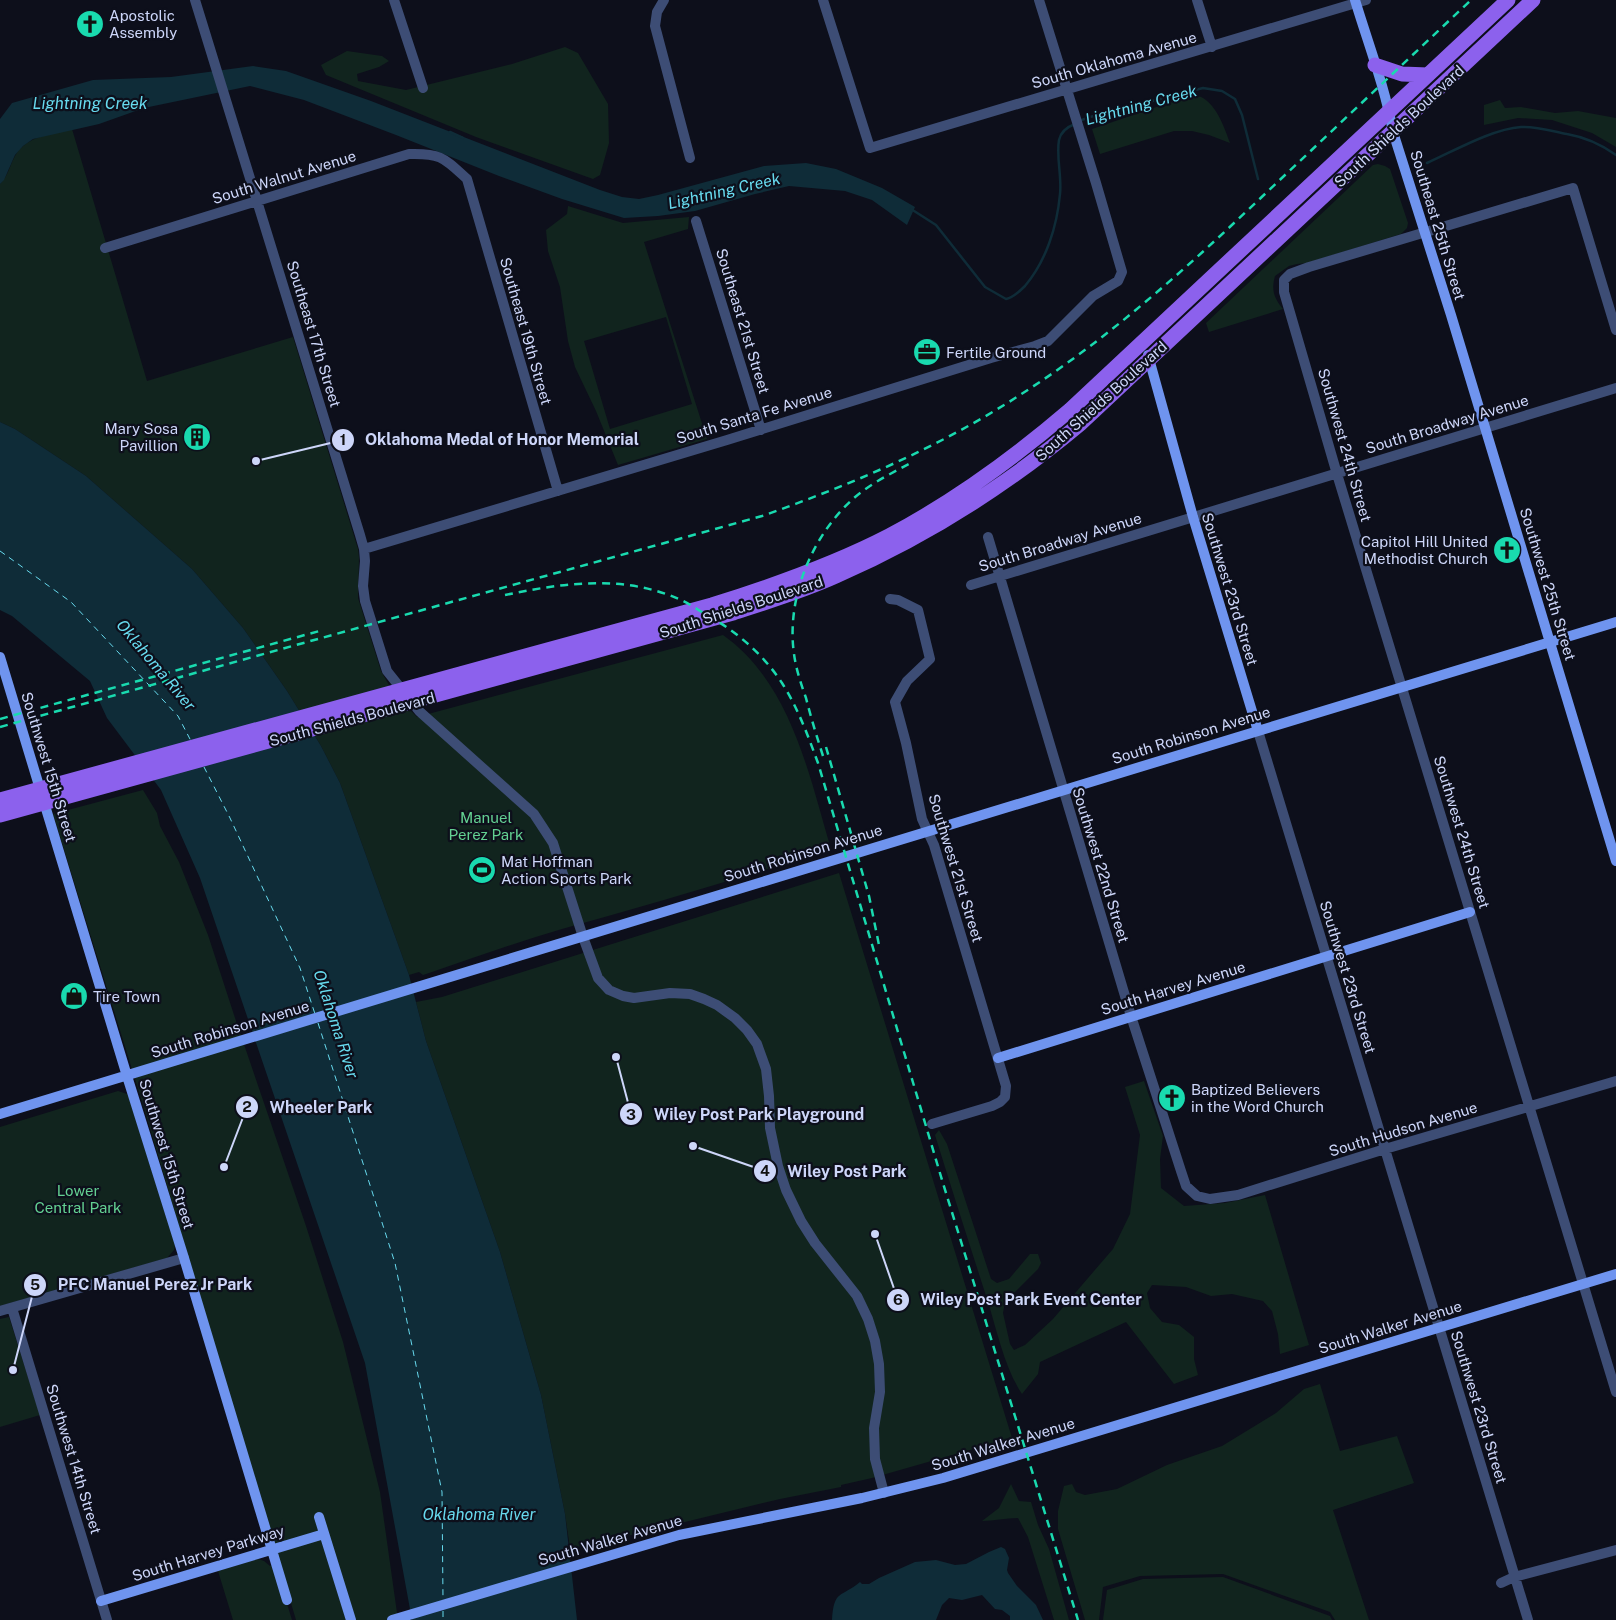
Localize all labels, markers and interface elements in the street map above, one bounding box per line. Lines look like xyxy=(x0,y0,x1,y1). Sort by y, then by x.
place label: Apostolic Assembly xyxy=(109,7,177,41)
church icon: Apostolic Assembly xyxy=(75,9,105,39)
street label: South Oklahoma Avenue xyxy=(1029,28,1199,92)
street label: South Shields Boulevard xyxy=(1331,62,1467,190)
water label: Lightning Creek xyxy=(1083,81,1199,129)
water label: Lightning Creek xyxy=(33,94,148,113)
street label: South Walnut Avenue xyxy=(210,147,358,207)
street label: Southeast 25th Street xyxy=(1407,148,1469,302)
water label: Lightning Creek xyxy=(666,169,782,213)
street label: Southeast 21st Street xyxy=(713,246,773,396)
street label: Southeast 19th Street xyxy=(497,255,555,407)
street label: Southeast 17th Street xyxy=(284,259,344,409)
office icon: Fertile Ground xyxy=(912,337,942,367)
street label: South Shields Boulevard xyxy=(1032,338,1170,464)
place label: Fertile Ground xyxy=(946,344,1046,361)
street label: Southwest 24th Street xyxy=(1315,366,1375,524)
street label: South Santa Fe Avenue xyxy=(674,383,834,447)
street label: South Broadway Avenue xyxy=(1363,391,1531,457)
place label: Mary Sosa Pavillion xyxy=(104,420,178,454)
building icon: Mary Sosa Pavillion xyxy=(182,422,212,452)
callout: Oklahoma Medal of Honor Memorial xyxy=(330,424,649,455)
text: Oklahoma Medal of Honor Memorial xyxy=(365,430,639,449)
text: 1 xyxy=(340,431,346,448)
street label: Southwest 25th Street xyxy=(1517,506,1579,663)
street label: South Broadway Avenue xyxy=(976,509,1144,575)
street label: Southwest 23rd Street xyxy=(1199,511,1261,668)
place label: Capitol Hill United Methodist Church xyxy=(1361,533,1488,567)
church icon: Capitol Hill United Methodist Church xyxy=(1492,535,1522,565)
street label: South Shields Boulevard xyxy=(657,573,825,641)
water label: Oklahoma River xyxy=(112,616,200,715)
street label: South Shields Boulevard xyxy=(267,689,437,749)
street label: Southwest 15th Street xyxy=(18,690,80,844)
street label: South Robinson Avenue xyxy=(1110,703,1272,767)
street label: Southwest 24th Street xyxy=(1431,754,1493,910)
street label: Southwest 22nd Street xyxy=(1069,785,1133,945)
street label: Southwest 21st Street xyxy=(925,792,987,944)
park label: Manuel Perez Park xyxy=(449,809,523,843)
street label: South Robinson Avenue xyxy=(722,821,884,885)
place label: Mat Hoffman Action Sports Park xyxy=(501,853,632,887)
sports icon: Mat Hoffman Action Sports Park xyxy=(467,855,497,885)
street label: Southwest 23rd Street xyxy=(1317,899,1379,1056)
street label: South Harvey Avenue xyxy=(1099,958,1247,1018)
water label: Oklahoma River xyxy=(310,967,363,1082)
shop icon: Tire Town xyxy=(59,981,89,1011)
place label: Tire Town xyxy=(93,988,160,1005)
street label: South Robinson Avenue xyxy=(149,997,311,1061)
street label: Southwest 15th Street xyxy=(136,1077,198,1231)
place label: Baptized Believers in the Word Church xyxy=(1191,1081,1324,1115)
church icon: Baptized Believers in the Word Church xyxy=(1157,1083,1187,1113)
callout: Wheeler Park xyxy=(235,1091,383,1122)
text: 2 xyxy=(242,1098,252,1115)
text: Wheeler Park xyxy=(270,1098,372,1117)
street label: South Hudson Avenue xyxy=(1327,1098,1479,1160)
callout: Wiley Post Park Playground xyxy=(618,1099,874,1130)
text: Wiley Post Park Playground xyxy=(654,1105,864,1124)
text: 3 xyxy=(626,1106,636,1123)
callout: Wiley Post Park xyxy=(752,1156,917,1187)
text: 4 xyxy=(760,1162,770,1179)
text: Wiley Post Park xyxy=(787,1162,907,1181)
park label: Lower Central Park xyxy=(34,1182,122,1216)
callout: PFC Manuel Perez Jr Park xyxy=(23,1269,262,1300)
text: PFC Manuel Perez Jr Park xyxy=(58,1275,252,1294)
text: 5 xyxy=(30,1276,40,1293)
callout: Wiley Post Park Event Center xyxy=(885,1284,1152,1315)
text: Wiley Post Park Event Center xyxy=(920,1290,1142,1309)
text: 6 xyxy=(893,1291,903,1308)
street label: South Walker Avenue xyxy=(1316,1297,1464,1357)
street label: Southwest 23rd Street xyxy=(1448,1329,1510,1486)
street label: Southwest 14th Street xyxy=(43,1382,105,1536)
street label: South Walker Avenue xyxy=(929,1414,1077,1474)
water label: Oklahoma River xyxy=(423,1505,536,1524)
street label: South Walker Avenue xyxy=(536,1511,684,1569)
street label: South Harvey Parkway xyxy=(130,1522,286,1584)

